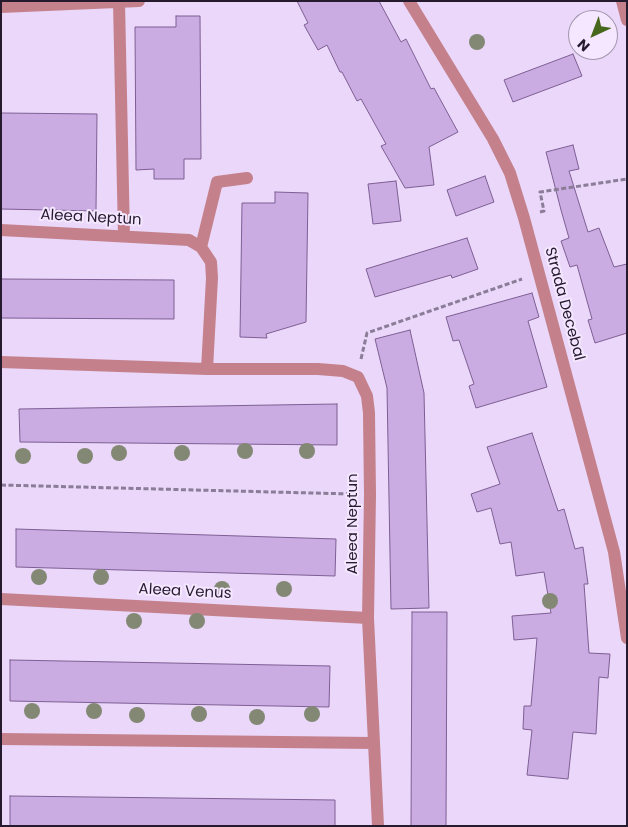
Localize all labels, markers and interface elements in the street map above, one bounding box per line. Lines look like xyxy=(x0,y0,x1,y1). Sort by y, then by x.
north arrow xyxy=(568,10,618,60)
text: N xyxy=(573,34,594,56)
street label: Aleea Neptun xyxy=(40,206,142,230)
street label: Strada Decebal xyxy=(540,245,588,363)
street label: Aleea Neptun xyxy=(344,473,362,575)
street label: Aleea Venus xyxy=(138,581,232,603)

